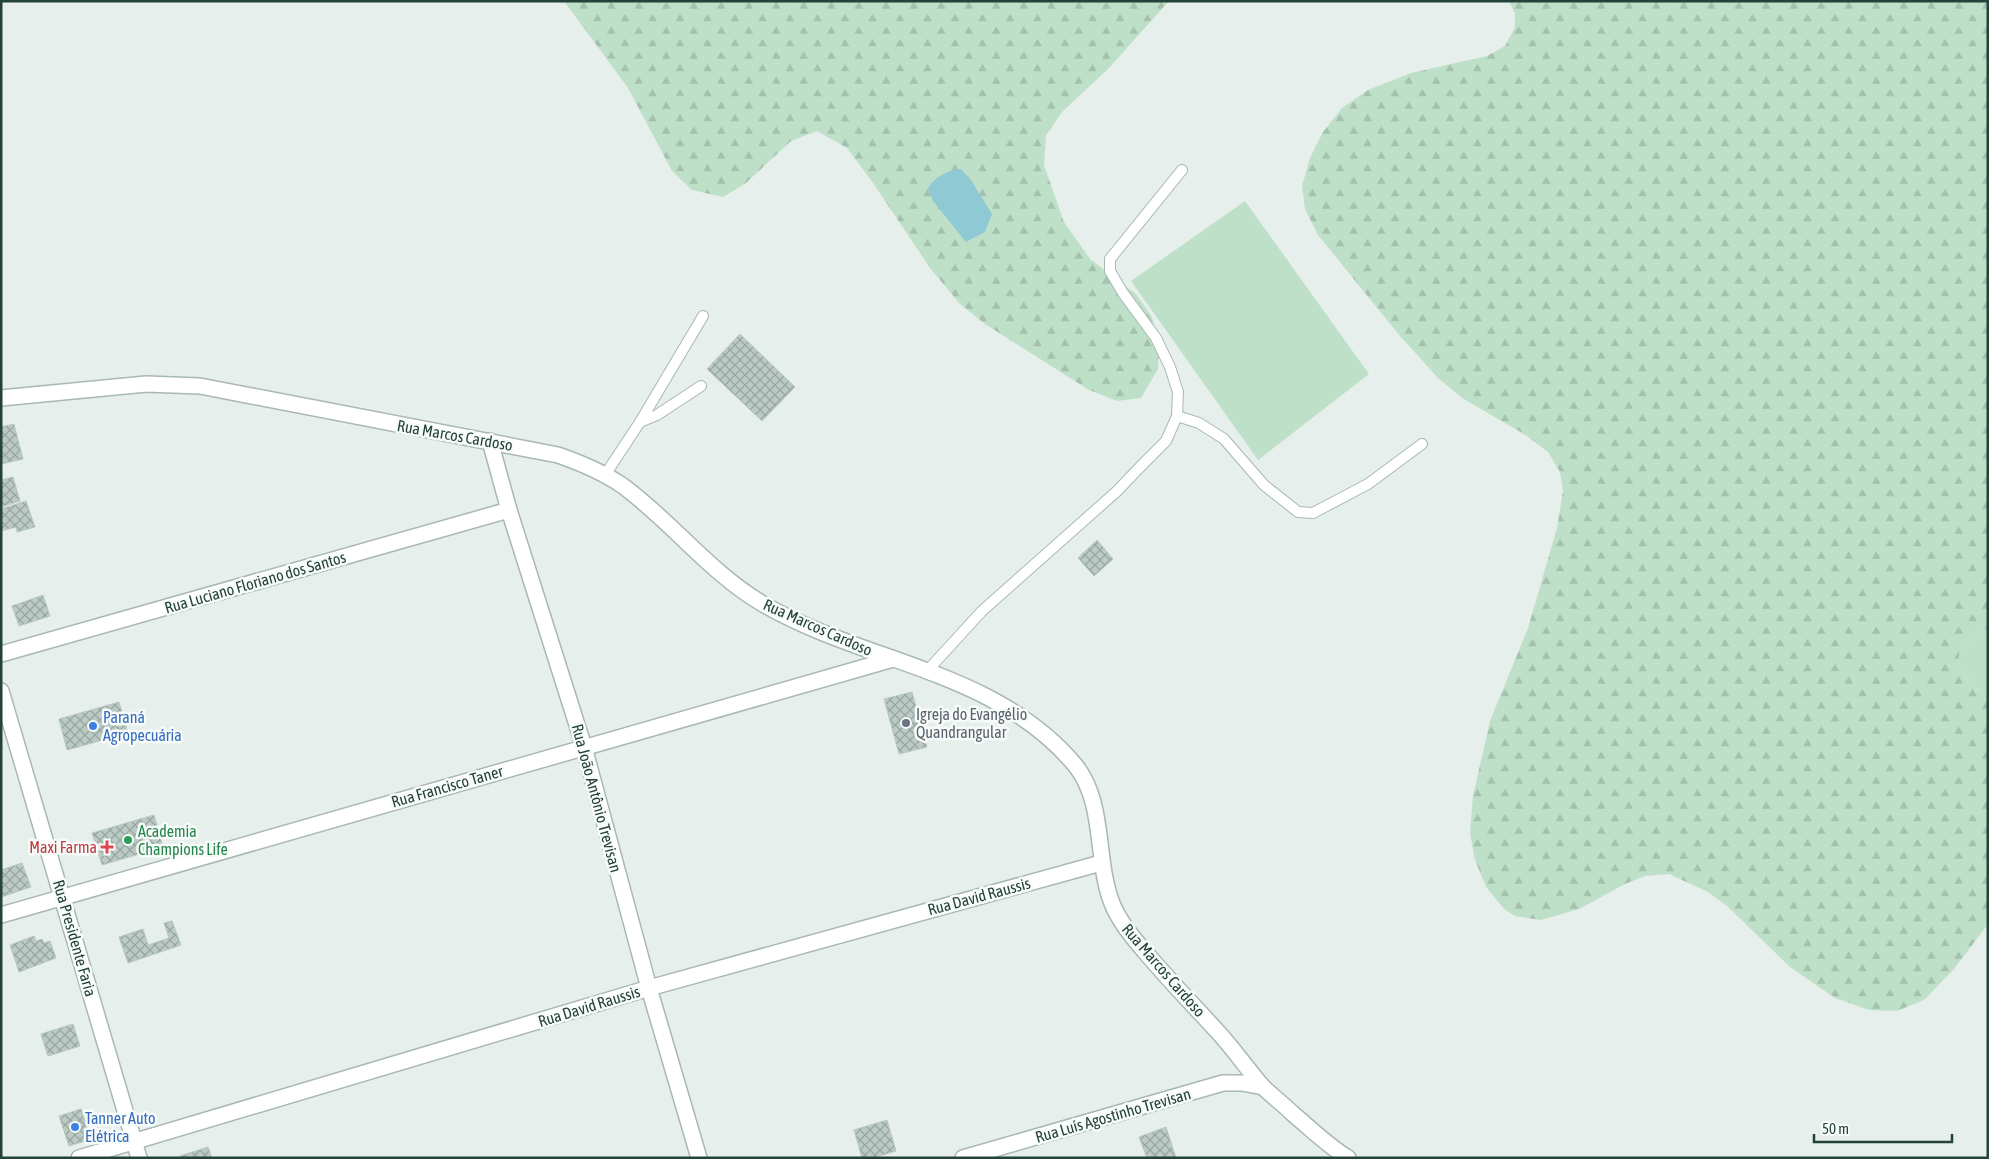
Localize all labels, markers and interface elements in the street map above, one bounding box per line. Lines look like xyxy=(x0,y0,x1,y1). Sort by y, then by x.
street label: Rua Marcos Cardoso xyxy=(396,416,514,454)
street label: Rua Luciano Floriano dos Santos xyxy=(162,547,348,617)
street label: Rua Marcos Cardoso xyxy=(761,595,875,659)
place label: Igreja do Evangélio Quandrangular xyxy=(916,705,1027,742)
place label: Paraná Agropecuária xyxy=(103,708,182,745)
marker: Igreja do Evangélio Quandrangular xyxy=(900,717,912,729)
marker: Paraná Agropecuária xyxy=(87,720,99,732)
street label: Rua João Antônio Trevisan xyxy=(569,722,625,874)
street label: Rua Francisco Taner xyxy=(389,761,505,811)
place label: Academia Champions Life xyxy=(138,822,228,859)
marker: Academia Champions Life xyxy=(122,834,134,846)
place label: Maxi Farma xyxy=(29,838,97,856)
marker: Maxi Farma xyxy=(101,841,113,853)
street label: Rua David Raussis xyxy=(926,874,1033,918)
street label: Rua Presidente Faria xyxy=(50,878,100,998)
street label: Rua Marcos Cardoso xyxy=(1119,920,1209,1020)
street label: Rua David Raussis xyxy=(536,982,642,1030)
street label: Rua Luís Agostinho Trevisan xyxy=(1033,1084,1193,1147)
place label: Tanner Auto Elétrica xyxy=(85,1109,156,1145)
scale bar xyxy=(1814,1112,1952,1144)
text: 50 m xyxy=(1822,1120,1849,1137)
marker: Tanner Auto Elétrica xyxy=(69,1121,81,1133)

